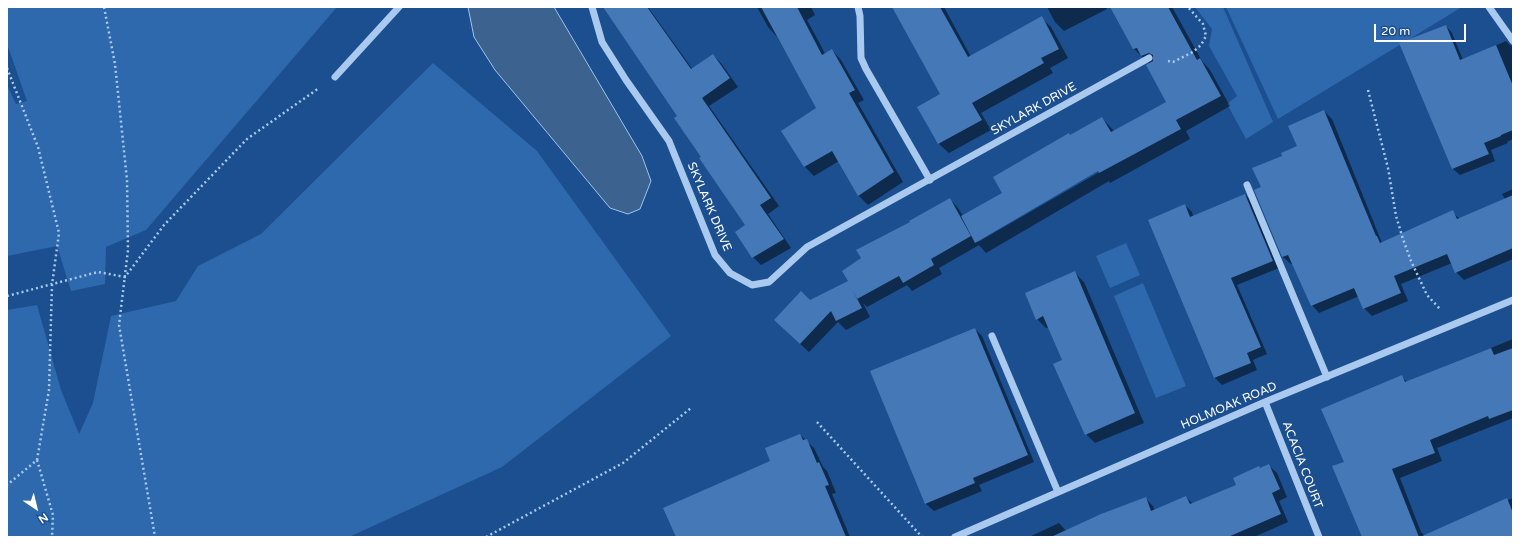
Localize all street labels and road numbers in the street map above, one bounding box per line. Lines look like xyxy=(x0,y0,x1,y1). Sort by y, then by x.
street label: SKYLARK DRIVE xyxy=(989,80,1079,138)
street label: SKYLARK DRIVE xyxy=(684,160,734,254)
street label: HOLMOAK ROAD xyxy=(1179,379,1279,433)
street label: ACACIA COURT xyxy=(1279,419,1325,511)

